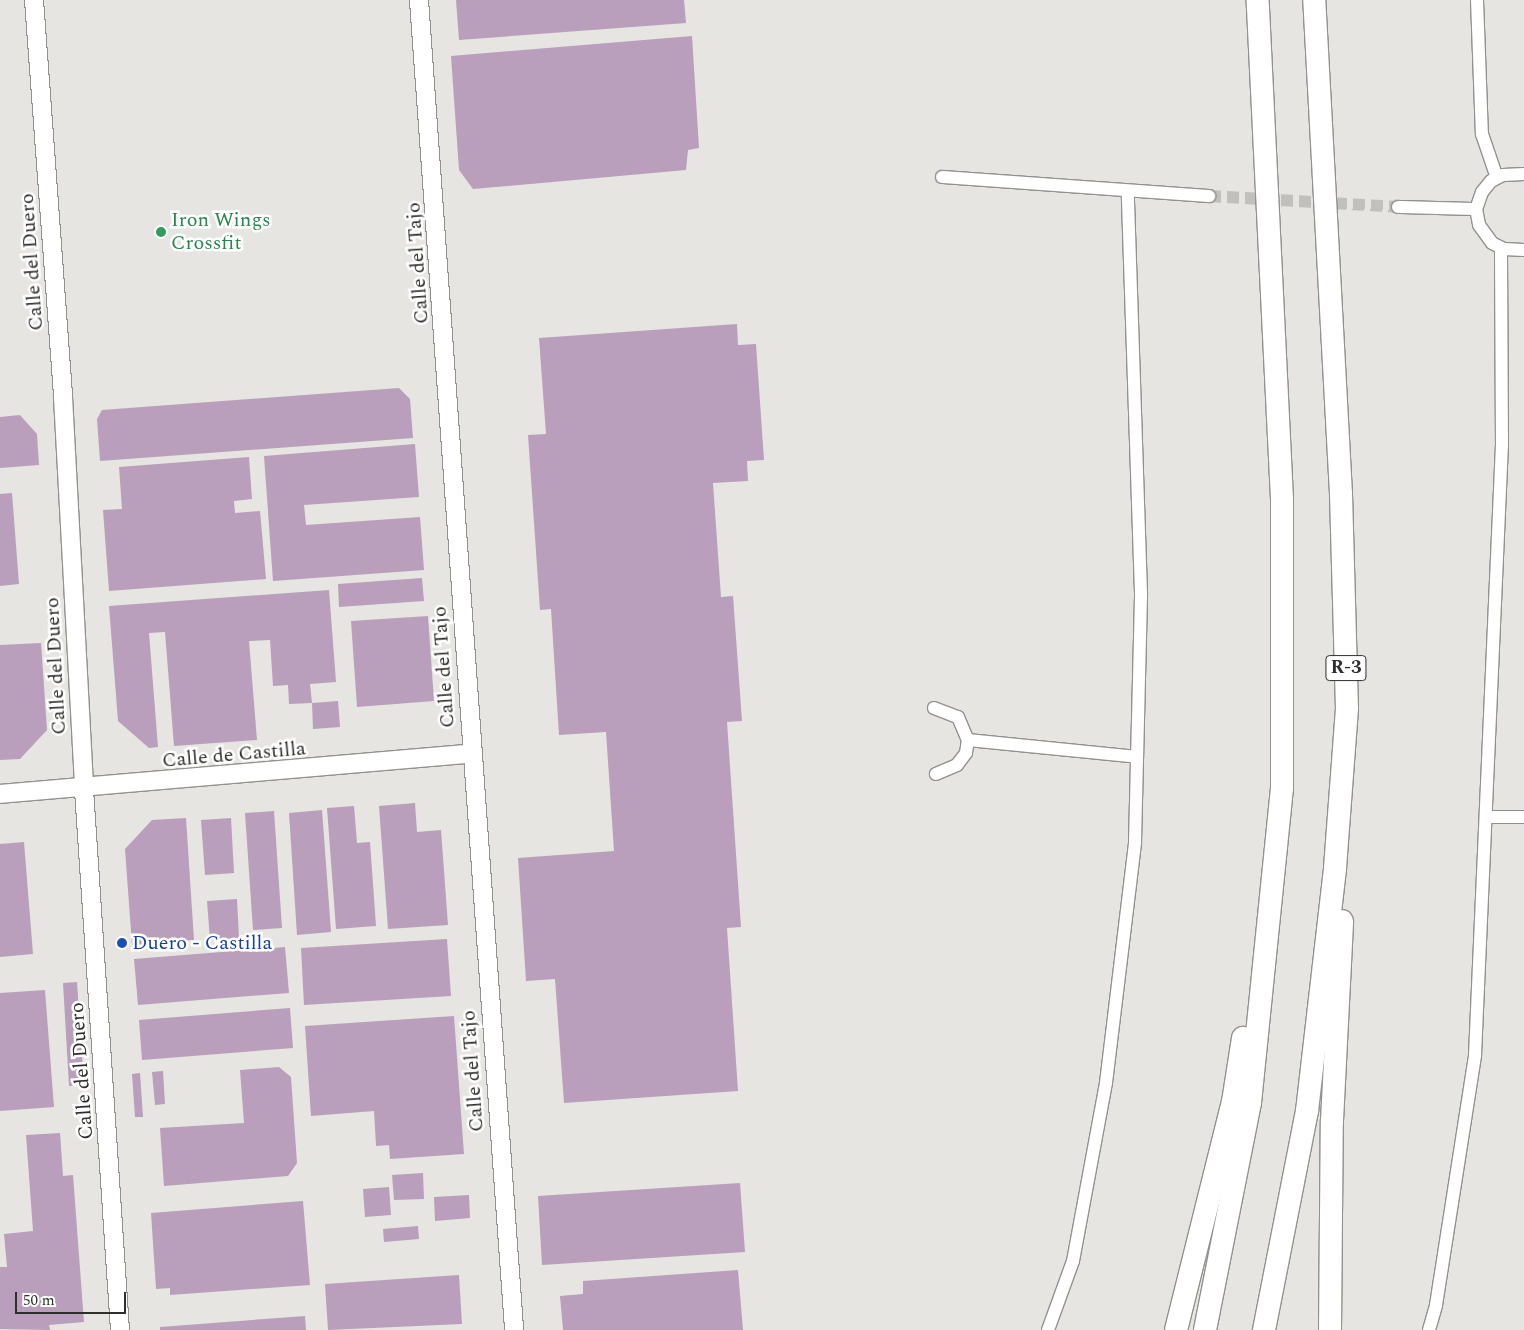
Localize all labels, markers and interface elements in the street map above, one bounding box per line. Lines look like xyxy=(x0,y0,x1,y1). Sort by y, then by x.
street label: Calle del Duero xyxy=(15,193,49,331)
street label: Calle del Tajo xyxy=(402,201,434,325)
place label: Iron Wings Crossfit xyxy=(171,208,271,255)
marker: Iron Wings Crossfit xyxy=(155,226,167,238)
street label: Calle del Duero xyxy=(40,597,72,735)
street label: Calle del Tajo xyxy=(428,605,460,729)
road number: R-3 xyxy=(1325,651,1367,684)
street label: Calle de Castilla xyxy=(161,737,307,773)
place label: Duero - Castilla xyxy=(132,931,272,955)
marker: Duero - Castilla xyxy=(116,937,128,949)
street label: Calle del Duero xyxy=(65,1002,99,1140)
street label: Calle del Tajo xyxy=(457,1009,489,1133)
scale bar xyxy=(18,1282,129,1314)
text: 50 m xyxy=(23,1289,55,1312)

